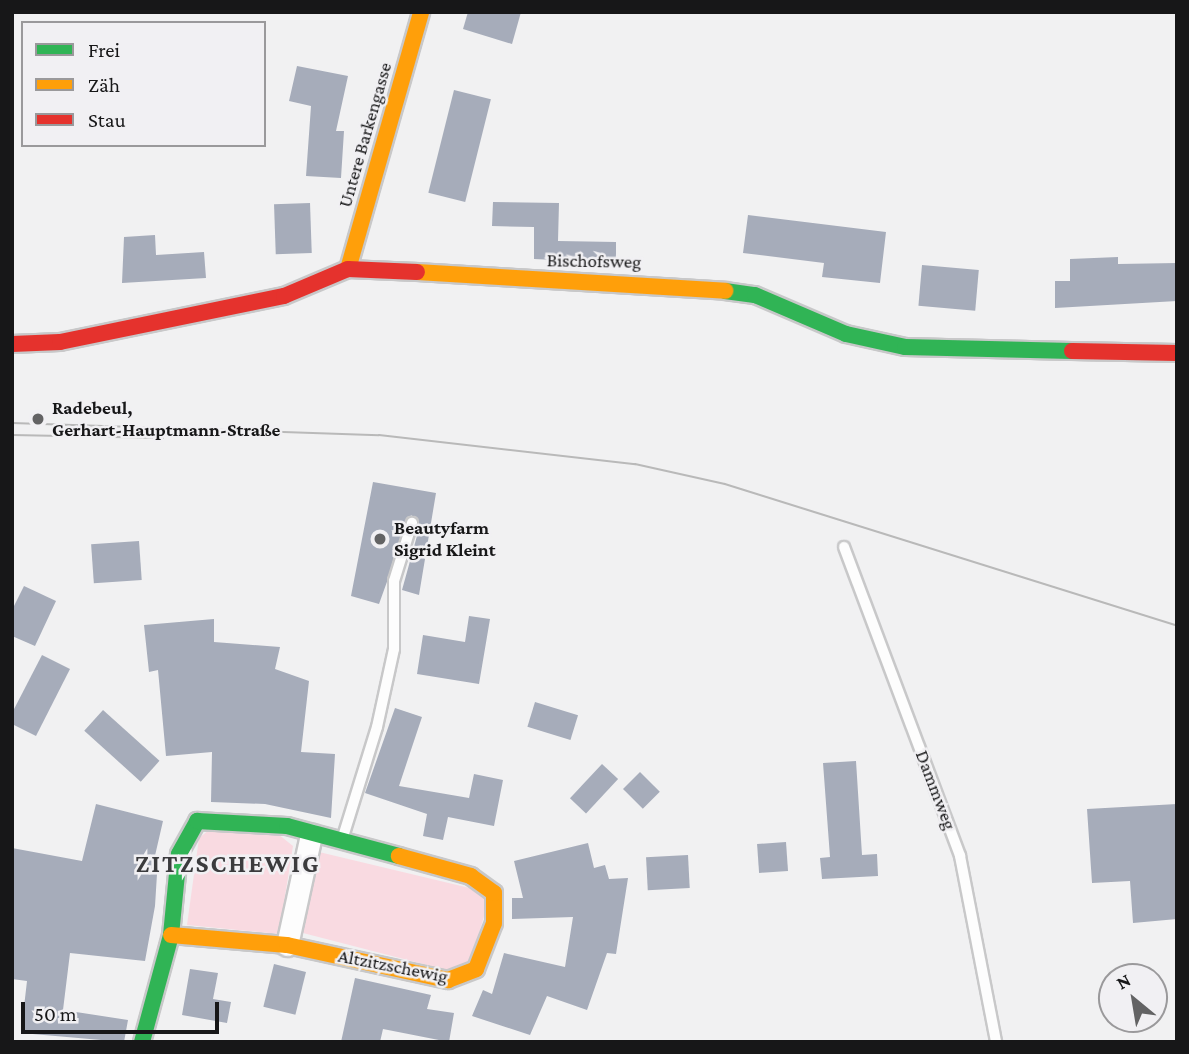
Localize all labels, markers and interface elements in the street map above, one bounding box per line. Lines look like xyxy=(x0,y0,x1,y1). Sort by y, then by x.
legend xyxy=(21,21,266,147)
text: Frei xyxy=(88,38,120,62)
street label: Untere Barkengasse xyxy=(333,60,397,210)
text: Zäh xyxy=(88,73,120,97)
text: Stau xyxy=(88,108,126,132)
street label: Bischofsweg xyxy=(547,249,641,273)
place label: Radebeul, Gerhart-Hauptmann-Straße xyxy=(52,397,280,441)
marker: Radebeul, Gerhart-Hauptmann-Straße xyxy=(30,411,46,427)
place label: Beautyfarm Sigrid Kleint xyxy=(394,517,496,561)
marker: Beautyfarm Sigrid Kleint xyxy=(372,531,388,547)
street label: Dammweg xyxy=(910,747,962,833)
district label: ZITZSCHEWIG xyxy=(137,848,319,880)
street label: Altzitzschewig xyxy=(336,944,450,988)
north arrow xyxy=(1098,963,1168,1033)
text: N xyxy=(1112,969,1134,993)
scale bar xyxy=(24,988,222,1032)
text: 50 m xyxy=(34,1002,77,1026)

